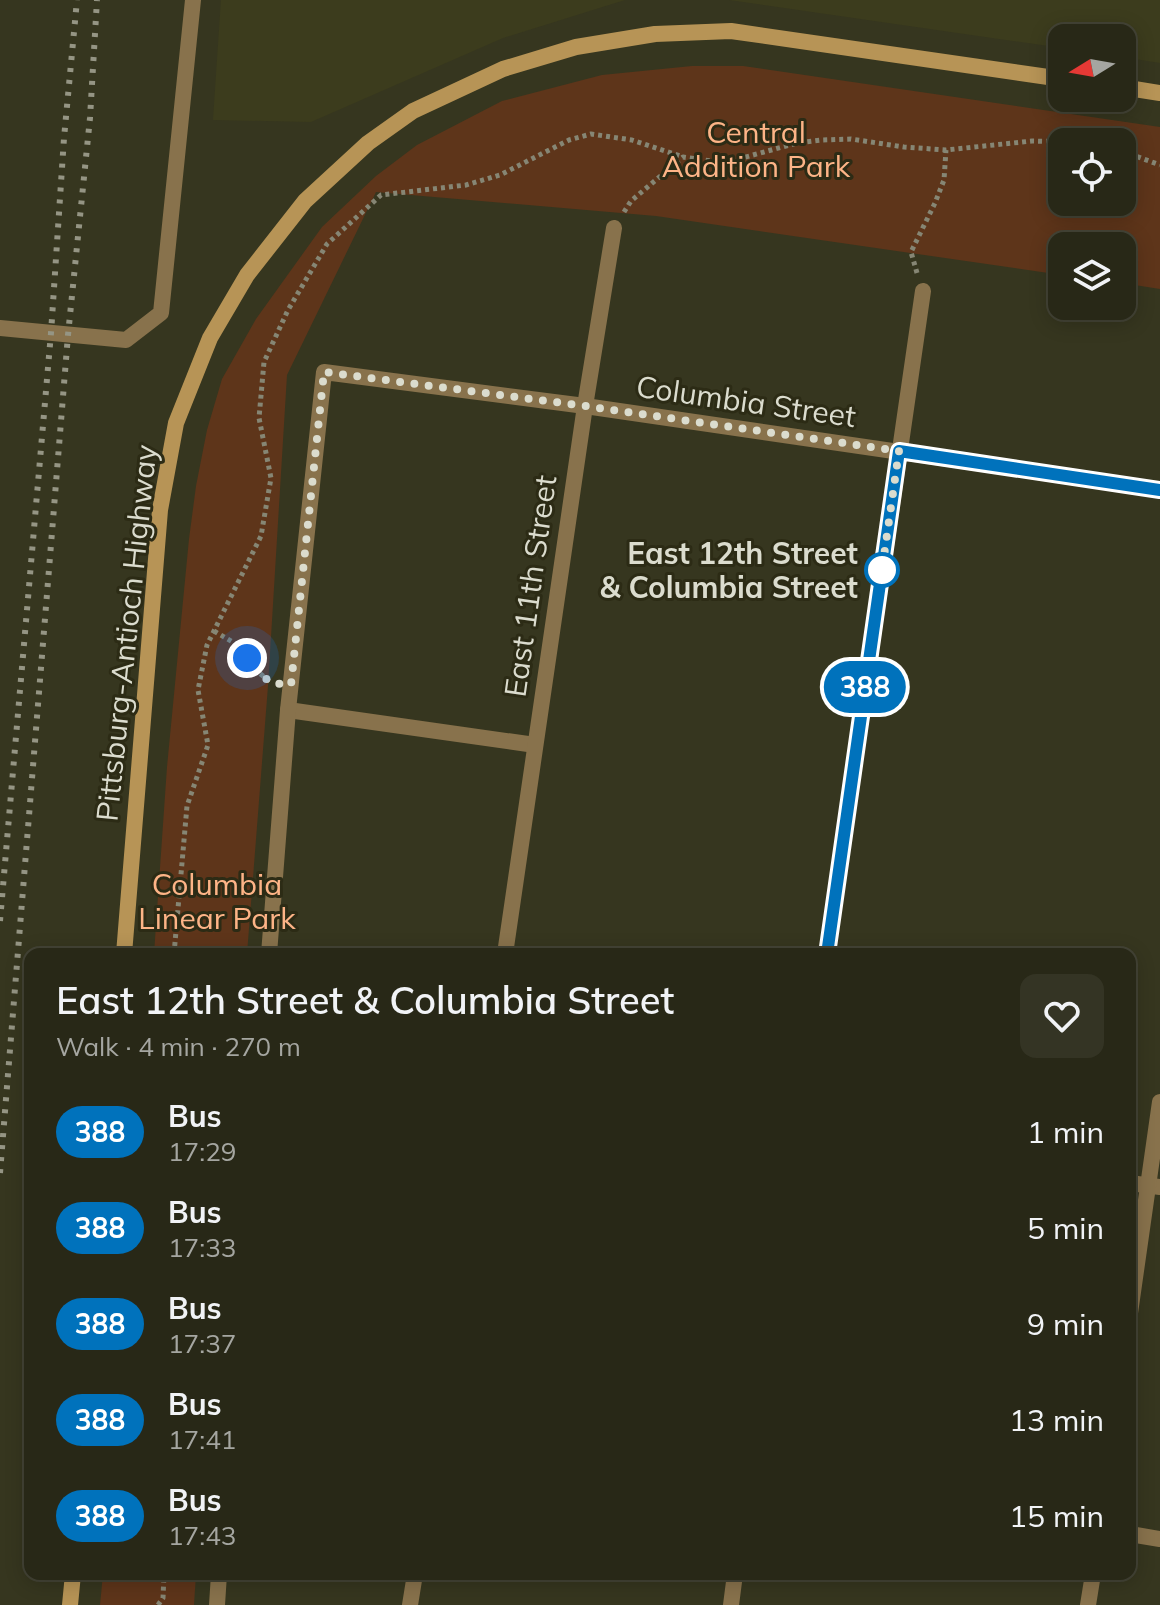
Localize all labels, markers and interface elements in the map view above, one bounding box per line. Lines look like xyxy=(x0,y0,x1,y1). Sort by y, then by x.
north arrow xyxy=(1048,24,1136,112)
map controls xyxy=(1048,24,1136,320)
park label: Central Addition Park xyxy=(662,113,851,185)
button: locate xyxy=(1048,128,1136,216)
button: layers xyxy=(1048,232,1136,320)
street label: Columbia Street xyxy=(634,367,858,435)
street label: Pittsburg-Antioch Highway xyxy=(87,443,165,823)
street label: East 11th Street xyxy=(496,473,564,699)
place label: East 12th Street & Columbia Street xyxy=(600,534,858,606)
marker: East 12th Street & Columbia Street xyxy=(865,553,899,587)
your location xyxy=(227,638,267,678)
line badge: 388 xyxy=(819,661,911,713)
text: 388 xyxy=(840,669,890,704)
park label: Columbia Linear Park xyxy=(138,865,296,937)
button: heart xyxy=(1020,974,1104,1058)
text: East 12th Street & Columbia Street xyxy=(56,976,674,1024)
text: Walk · 4 min · 270 m xyxy=(56,1030,301,1063)
text: Bus xyxy=(168,1097,222,1135)
text: 1 min xyxy=(1027,1113,1104,1151)
text: 388 xyxy=(75,1114,125,1149)
text: 17:29 xyxy=(168,1135,236,1168)
text: Bus xyxy=(168,1193,222,1231)
text: 5 min xyxy=(1027,1209,1104,1247)
text: 388 xyxy=(75,1210,125,1245)
text: 17:33 xyxy=(168,1231,236,1264)
text: Bus xyxy=(168,1289,222,1327)
text: 9 min xyxy=(1027,1305,1104,1343)
text: 388 xyxy=(75,1306,125,1341)
text: 17:37 xyxy=(168,1327,236,1360)
text: Bus xyxy=(168,1385,222,1423)
text: 13 min xyxy=(1009,1401,1104,1439)
text: 388 xyxy=(75,1402,125,1437)
text: 17:41 xyxy=(168,1423,236,1456)
text: Bus xyxy=(168,1481,222,1519)
text: 15 min xyxy=(1009,1497,1104,1535)
text: 388 xyxy=(75,1498,125,1533)
text: 17:43 xyxy=(168,1519,236,1552)

